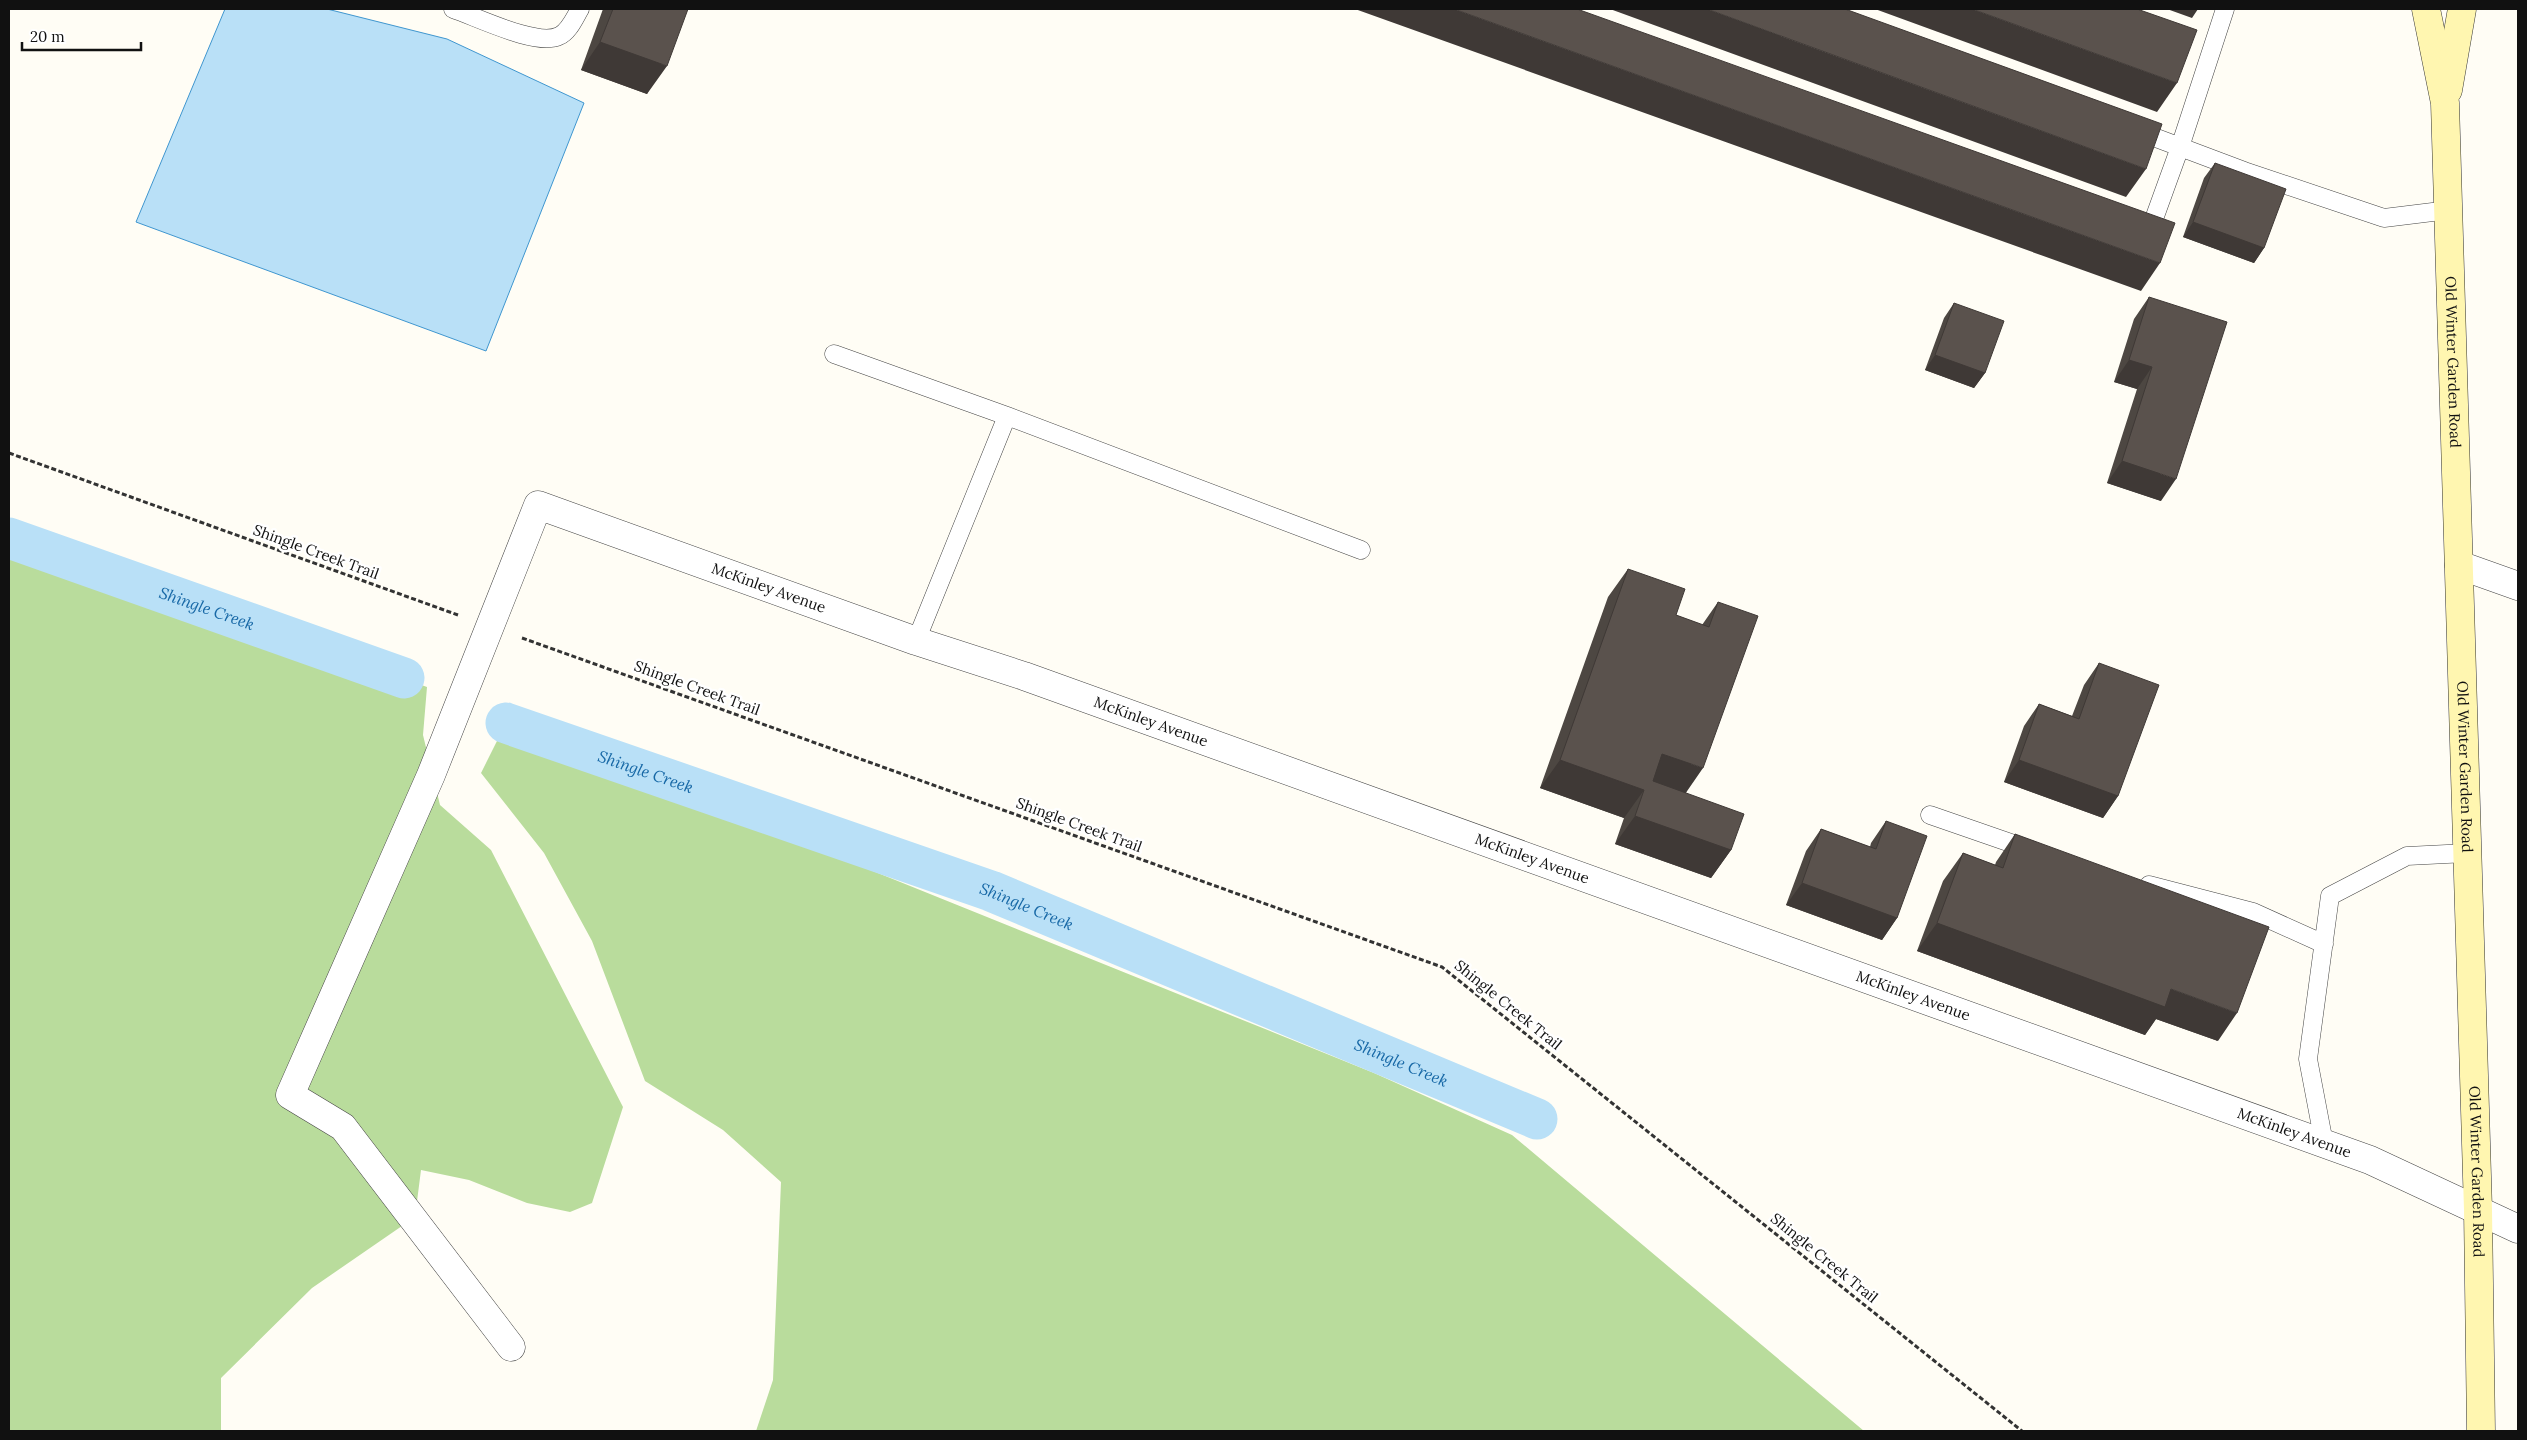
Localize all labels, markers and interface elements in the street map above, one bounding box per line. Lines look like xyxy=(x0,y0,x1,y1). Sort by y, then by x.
scale bar xyxy=(22,20,141,52)
text: 20 m xyxy=(30,27,65,46)
street label: Old Winter Garden Road xyxy=(2441,276,2465,448)
street label: Shingle Creek Trail xyxy=(251,520,382,583)
street label: McKinley Avenue xyxy=(709,558,829,617)
water label: Shingle Creek xyxy=(157,582,257,634)
street label: Shingle Creek Trail xyxy=(632,656,763,719)
street label: Old Winter Garden Road xyxy=(2453,681,2477,853)
street label: McKinley Avenue xyxy=(1091,692,1211,750)
water label: Shingle Creek xyxy=(595,746,696,797)
street label: Shingle Creek Trail xyxy=(1014,793,1145,856)
street label: McKinley Avenue xyxy=(1473,829,1592,887)
water label: Shingle Creek xyxy=(977,878,1077,934)
street label: Shingle Creek Trail xyxy=(1451,956,1566,1054)
street label: McKinley Avenue xyxy=(1854,966,1973,1024)
water label: Shingle Creek xyxy=(1352,1034,1451,1091)
street label: Old Winter Garden Road xyxy=(2465,1085,2489,1258)
street label: McKinley Avenue xyxy=(2235,1103,2354,1162)
street label: Shingle Creek Trail xyxy=(1767,1209,1882,1307)

